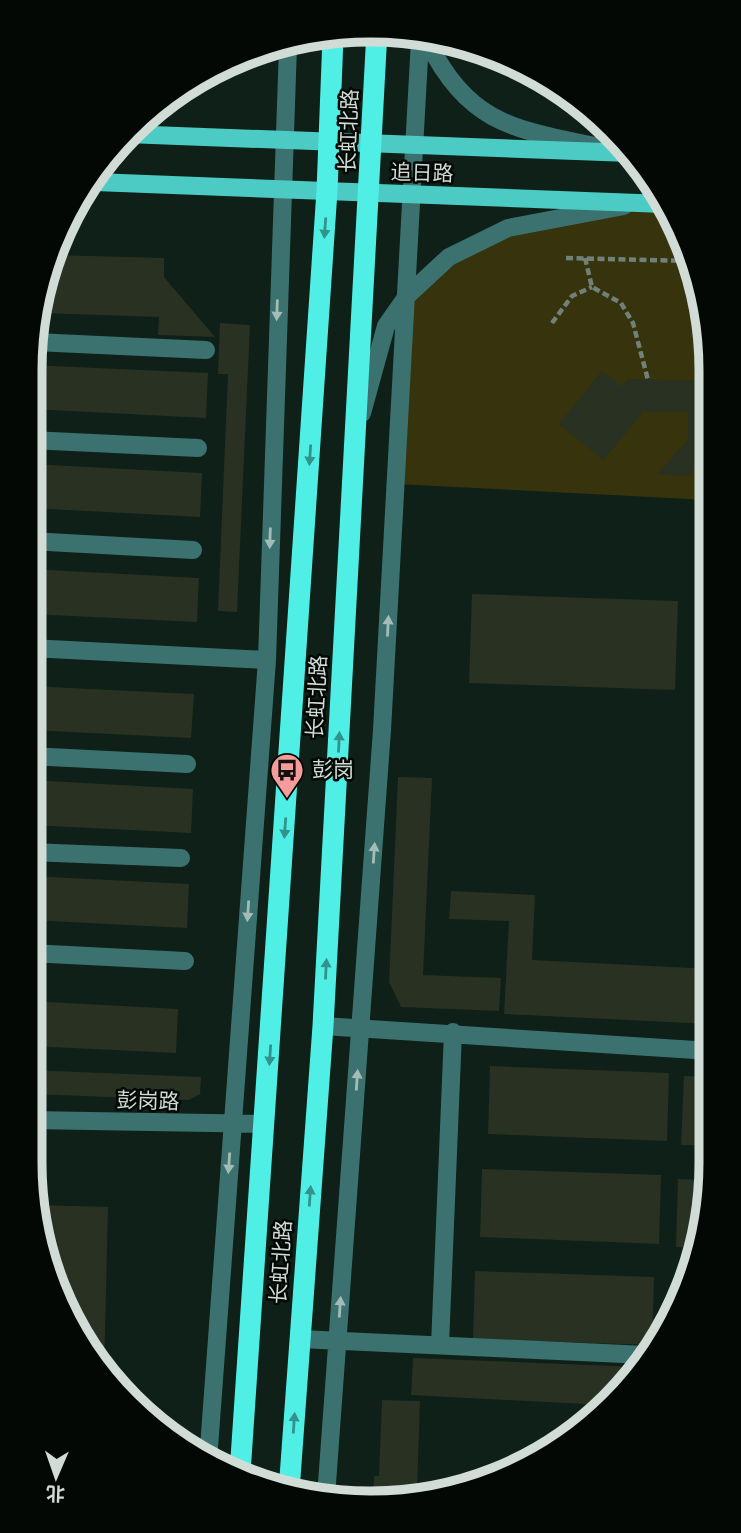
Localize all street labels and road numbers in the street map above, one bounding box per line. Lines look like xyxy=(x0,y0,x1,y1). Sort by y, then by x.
street label: 长虹北路 xyxy=(335,89,363,173)
street label: 追日路 xyxy=(390,159,454,187)
street label: 长虹北路 xyxy=(302,654,332,740)
street label: 彭岗路 xyxy=(116,1087,180,1115)
street label: 长虹北路 xyxy=(265,1219,297,1305)

